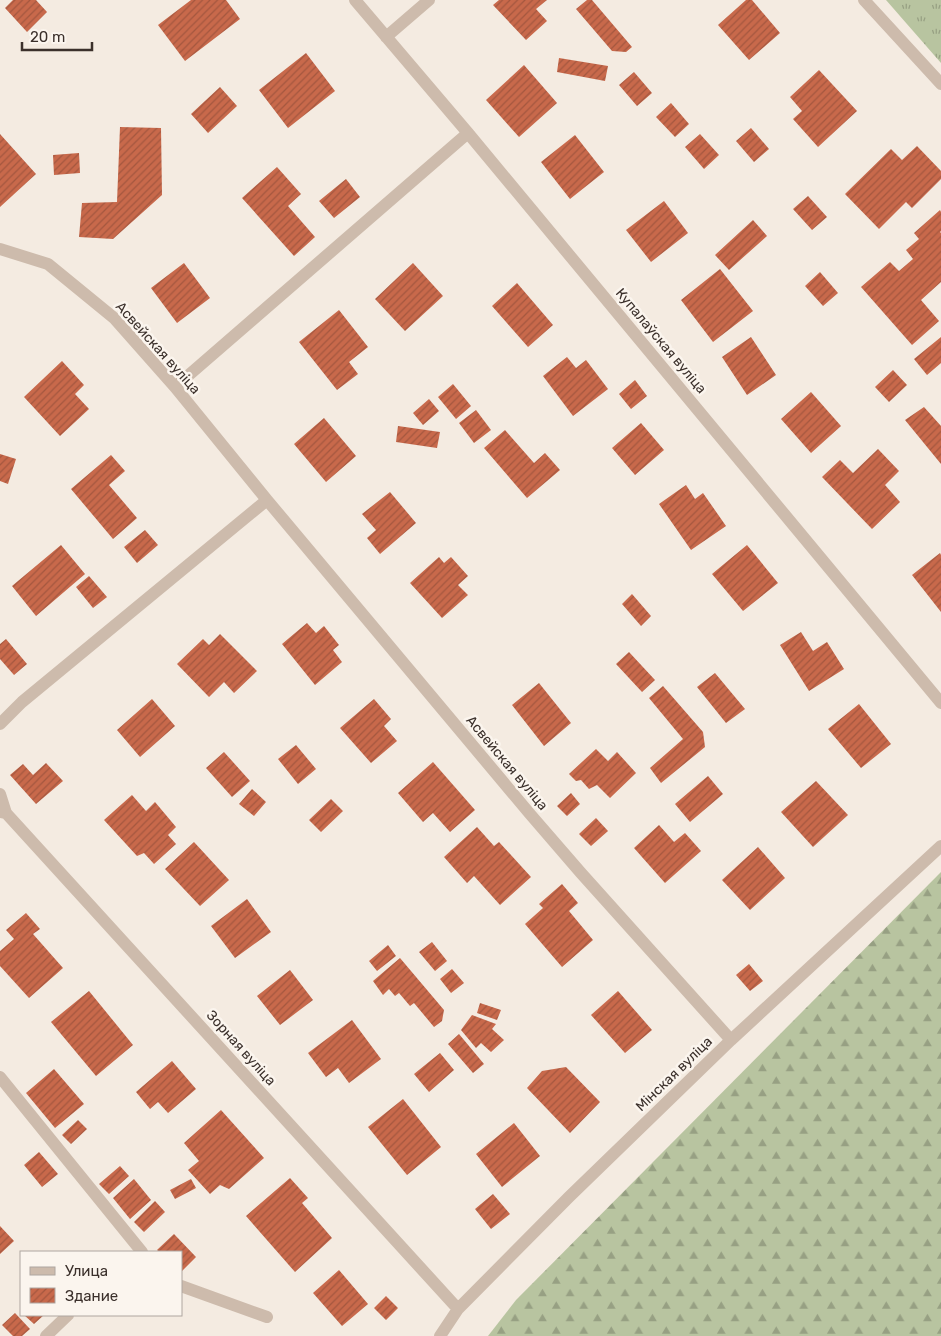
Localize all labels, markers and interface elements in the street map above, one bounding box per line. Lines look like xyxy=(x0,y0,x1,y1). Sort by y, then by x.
scale bar xyxy=(22,20,92,52)
text: 20 m xyxy=(30,28,65,46)
street label: Купалаўская вуліца xyxy=(612,285,710,397)
street label: Асвейская вуліца xyxy=(112,298,204,398)
street label: Асвейская вуліца xyxy=(462,712,552,814)
street label: Зорная вуліца xyxy=(203,1007,279,1089)
street label: Мінская вуліца xyxy=(632,1033,716,1115)
legend xyxy=(20,1251,182,1316)
text: Улица xyxy=(65,1262,108,1280)
text: Здание xyxy=(65,1287,118,1305)

